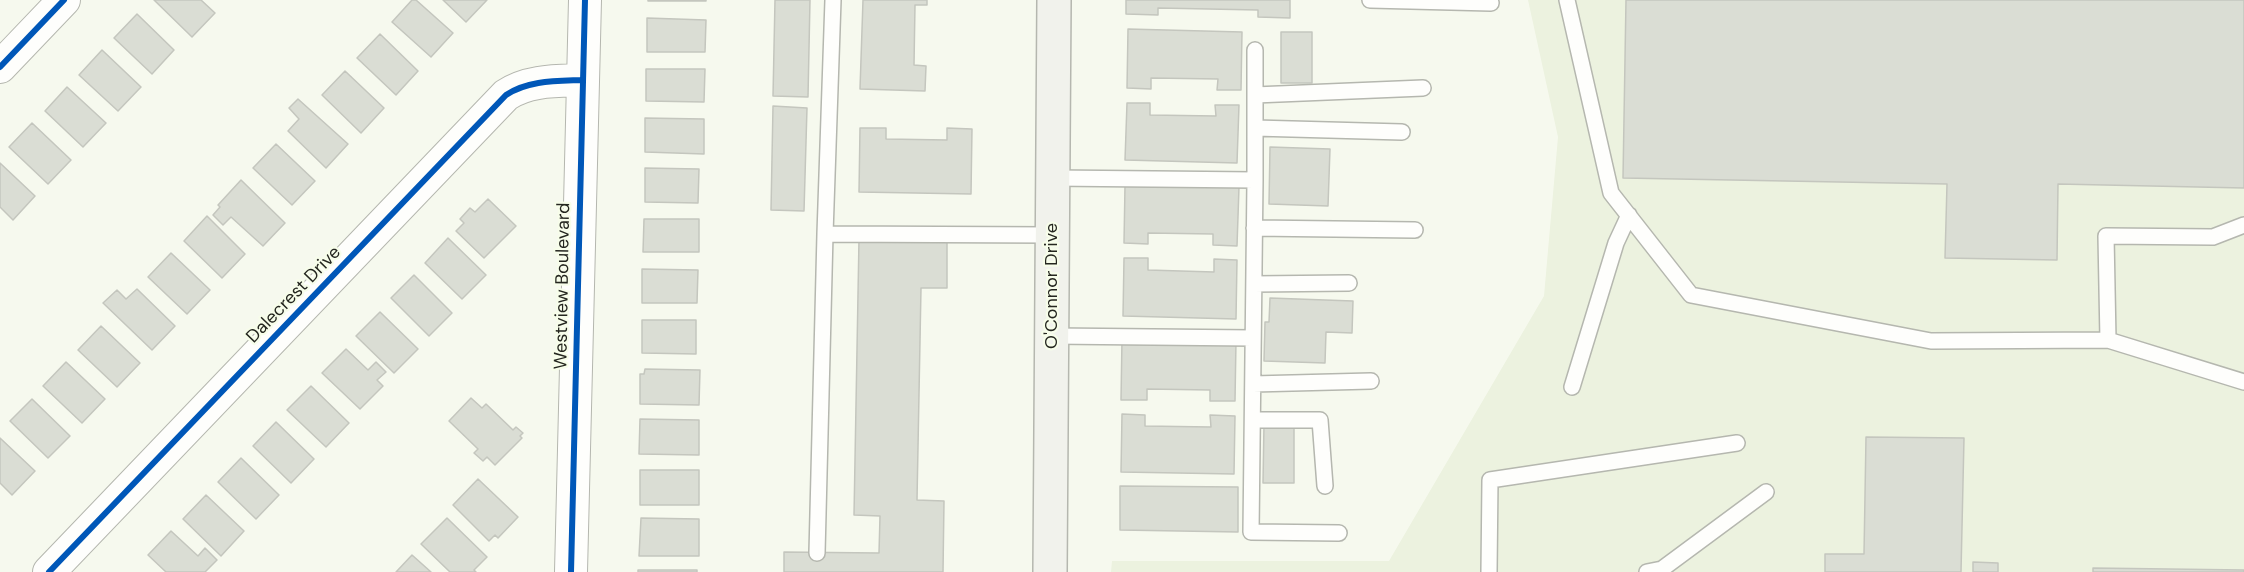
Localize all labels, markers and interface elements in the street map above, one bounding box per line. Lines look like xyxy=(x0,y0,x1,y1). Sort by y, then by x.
street label: Westview Boulevard xyxy=(551,202,575,370)
street label: O'Connor Drive xyxy=(1041,223,1063,349)
street label: Dalecrest Drive xyxy=(242,242,346,348)

